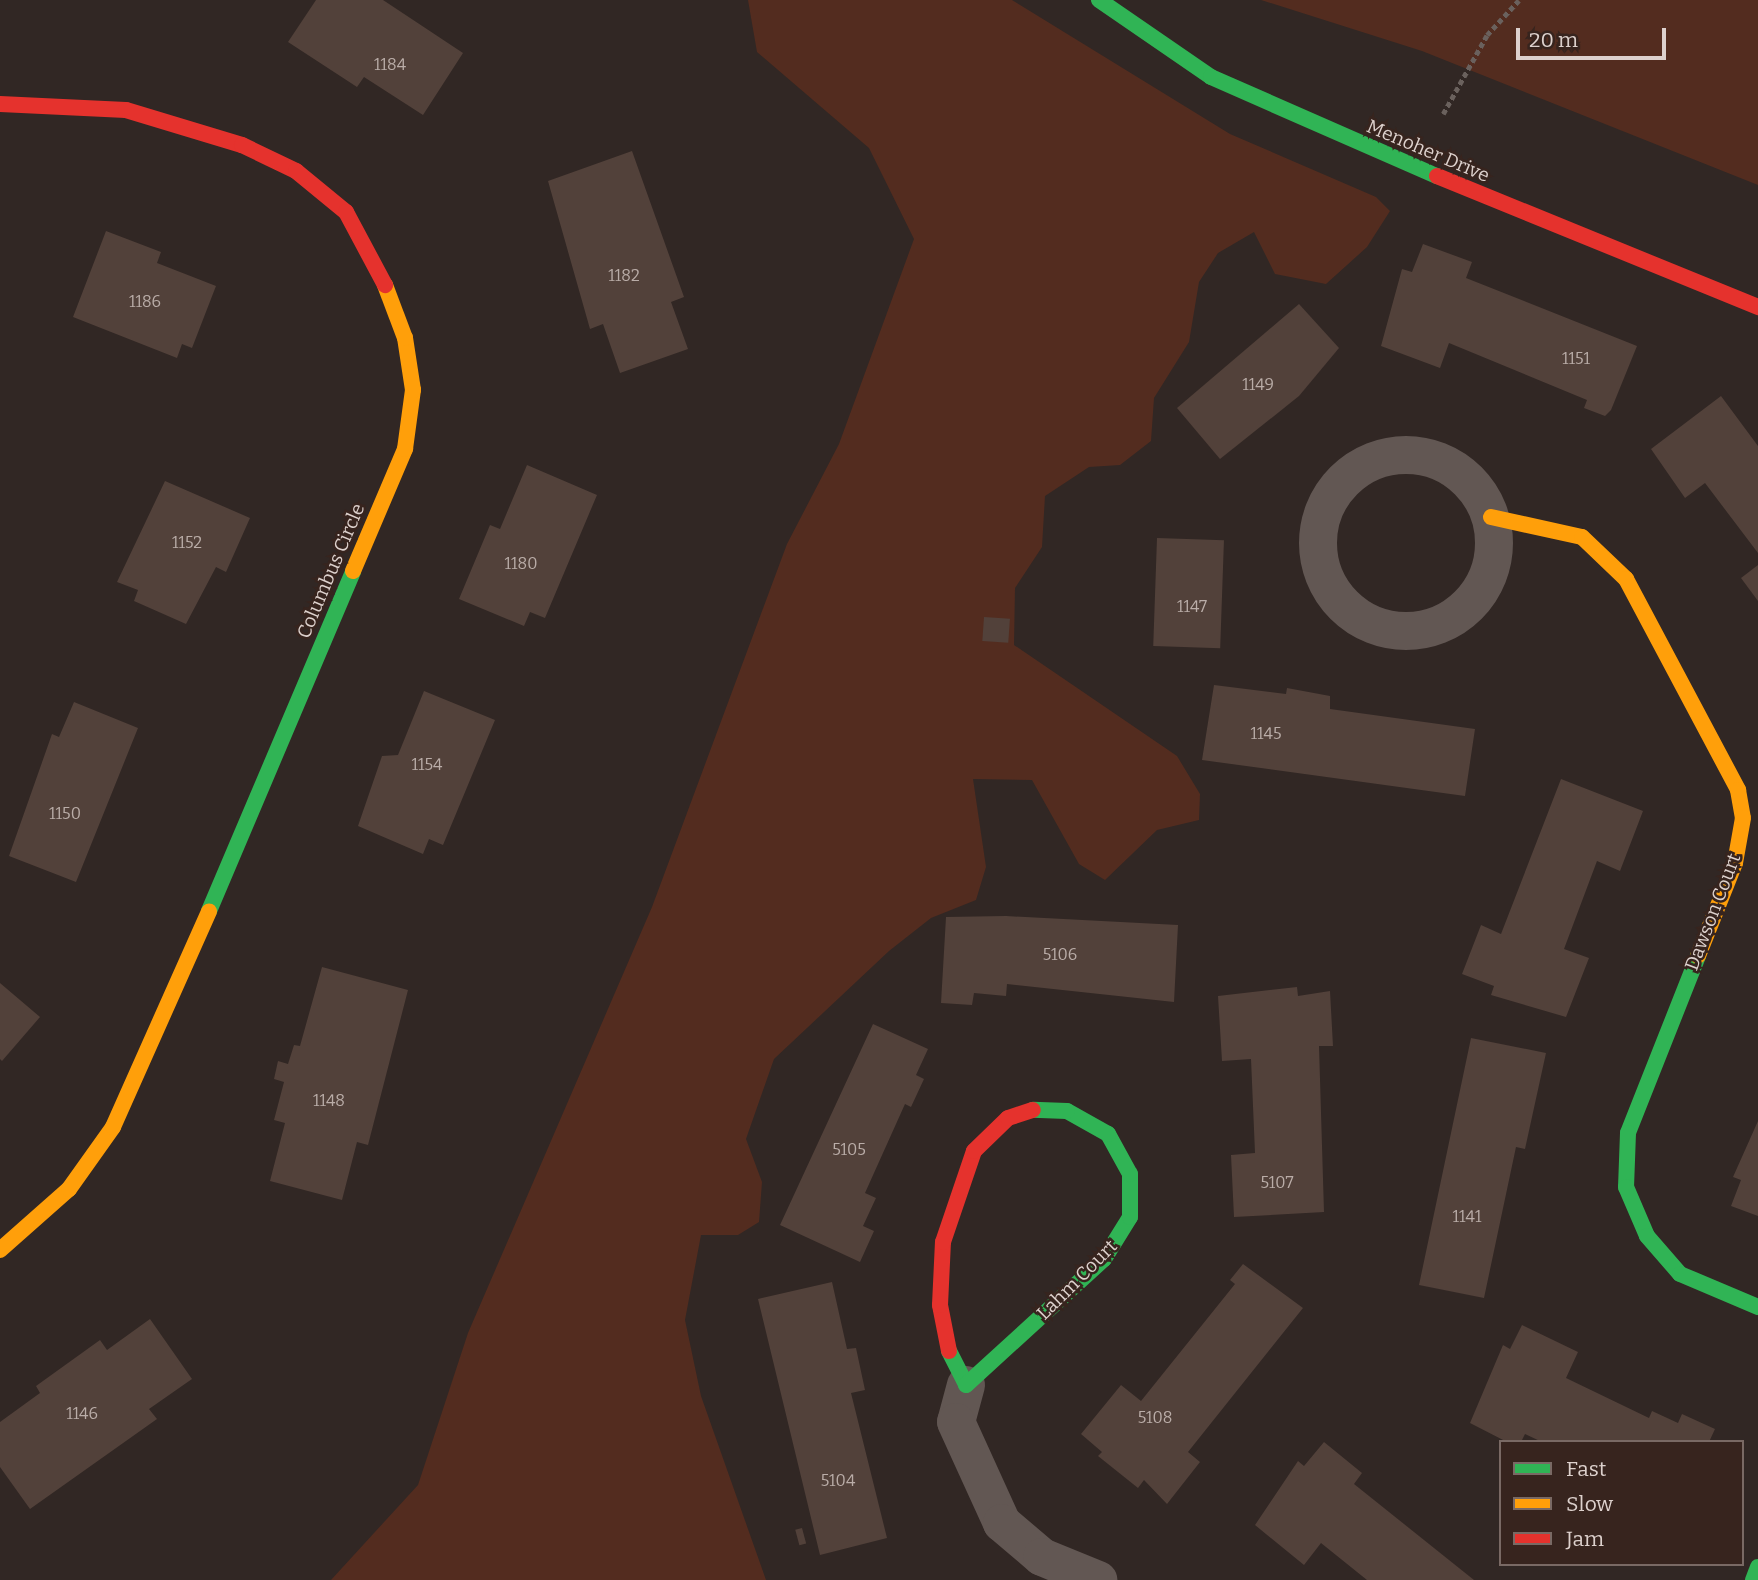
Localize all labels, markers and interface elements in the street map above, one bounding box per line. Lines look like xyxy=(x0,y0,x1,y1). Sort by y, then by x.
scale bar xyxy=(1520,14,1670,58)
text: 20 m xyxy=(1529,27,1578,53)
house number: 1184 xyxy=(374,55,406,75)
street label: Menoher Drive xyxy=(1363,115,1493,187)
house number: 1182 xyxy=(608,266,640,286)
house number: 1186 xyxy=(129,292,161,312)
house number: 1151 xyxy=(1562,349,1590,369)
house number: 1149 xyxy=(1242,375,1274,395)
street label: Columbus Circle xyxy=(292,500,370,642)
house number: 1152 xyxy=(172,533,202,553)
house number: 1180 xyxy=(505,554,537,574)
house number: 1147 xyxy=(1177,597,1207,617)
house number: 1145 xyxy=(1251,724,1281,744)
house number: 1154 xyxy=(412,755,442,775)
house number: 1150 xyxy=(49,804,81,824)
street label: Dawson Court xyxy=(1680,850,1746,974)
house number: 5106 xyxy=(1043,945,1077,965)
house number: 1148 xyxy=(313,1091,345,1111)
house number: 5105 xyxy=(832,1140,866,1160)
house number: 5107 xyxy=(1260,1173,1294,1193)
house number: 1141 xyxy=(1453,1207,1481,1227)
street label: Lahm Court xyxy=(1032,1235,1122,1325)
house number: 1146 xyxy=(66,1404,98,1424)
house number: 5108 xyxy=(1138,1408,1172,1428)
legend xyxy=(1499,1440,1744,1566)
text: Fast xyxy=(1566,1456,1606,1482)
house number: 5104 xyxy=(821,1471,855,1491)
text: Slow xyxy=(1566,1491,1613,1517)
text: Jam xyxy=(1566,1526,1604,1552)

